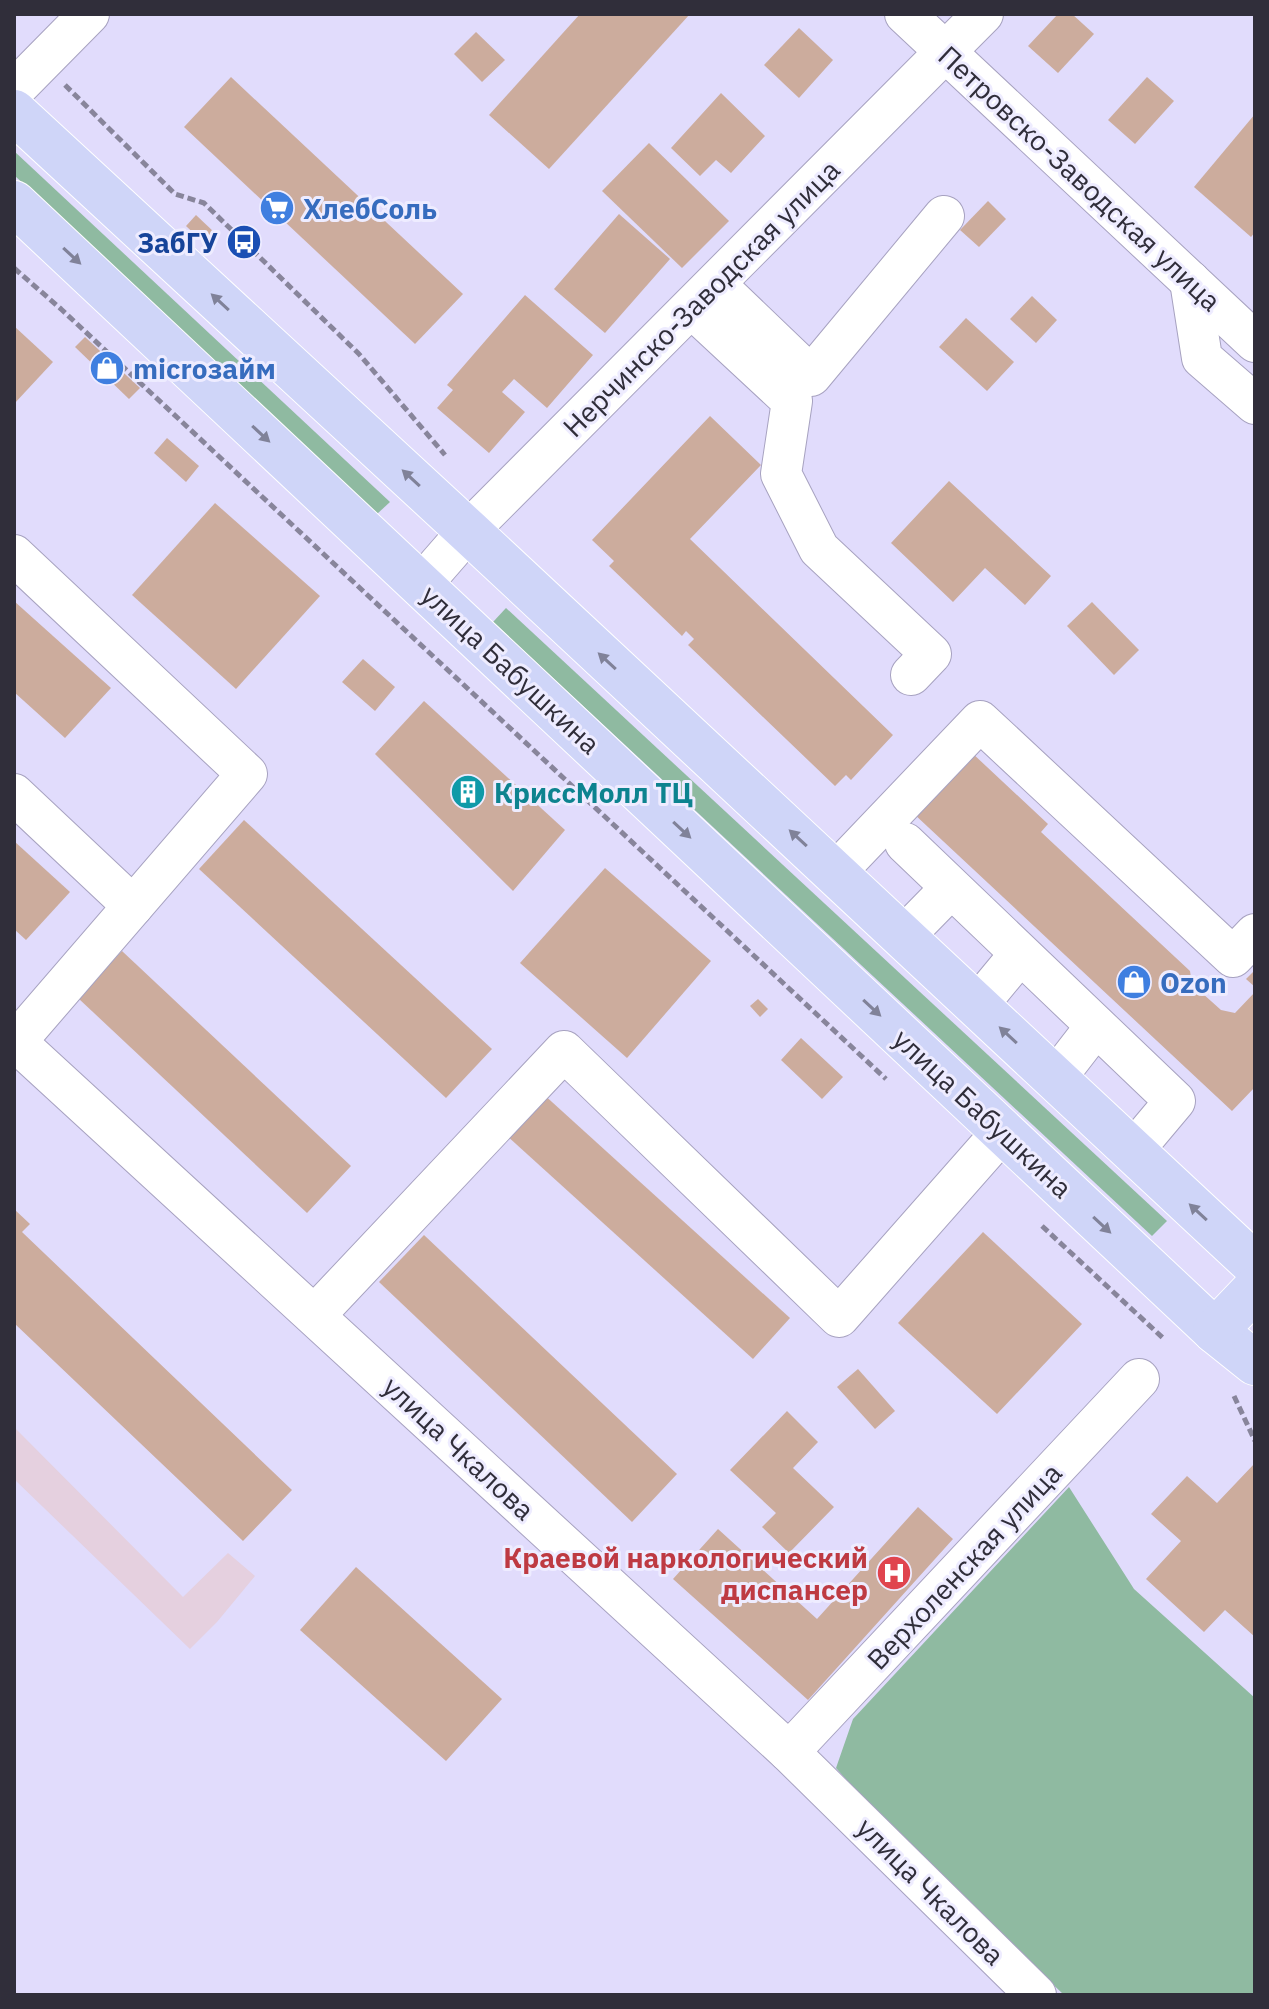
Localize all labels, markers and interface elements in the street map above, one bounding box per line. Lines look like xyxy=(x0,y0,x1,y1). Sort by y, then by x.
street label: Петровско-Заводская улица xyxy=(931,37,1229,319)
street label: Нерчинско-Заводская улица xyxy=(554,151,848,445)
supermarket icon: ХлебСоль xyxy=(258,189,296,227)
place label: ХлебСоль xyxy=(303,190,437,227)
bus stop icon: ЗабГУ xyxy=(225,223,263,261)
place label: ЗабГУ xyxy=(137,224,218,261)
one-way arrow xyxy=(62,246,81,264)
one-way arrow xyxy=(210,293,229,311)
shop icon: microзайм xyxy=(88,349,126,387)
place label: microзайм xyxy=(133,350,276,387)
one-way arrow xyxy=(251,424,270,442)
one-way arrow xyxy=(402,470,421,488)
street label: улица Бабушкина xyxy=(413,576,609,762)
one-way arrow xyxy=(598,652,617,670)
building icon: КриссМолл ТЦ xyxy=(449,773,487,811)
place label: КриссМолл ТЦ xyxy=(494,774,693,811)
one-way arrow xyxy=(672,820,691,838)
one-way arrow xyxy=(788,829,807,847)
shop icon: Ozon xyxy=(1115,963,1153,1001)
place label: Ozon xyxy=(1160,964,1227,1001)
one-way arrow xyxy=(862,999,881,1017)
street label: улица Бабушкина xyxy=(885,1020,1081,1206)
one-way arrow xyxy=(999,1026,1018,1044)
one-way arrow xyxy=(1189,1203,1208,1221)
one-way arrow xyxy=(1092,1215,1111,1233)
street label: улица Чкалова xyxy=(375,1368,543,1528)
street label: Верхоленская улица xyxy=(858,1455,1070,1677)
place label: Краевой наркологический диспансер xyxy=(503,1539,868,1608)
hospital icon: Краевой наркологический диспансер xyxy=(875,1554,913,1592)
street label: улица Чкалова xyxy=(849,1809,1013,1973)

